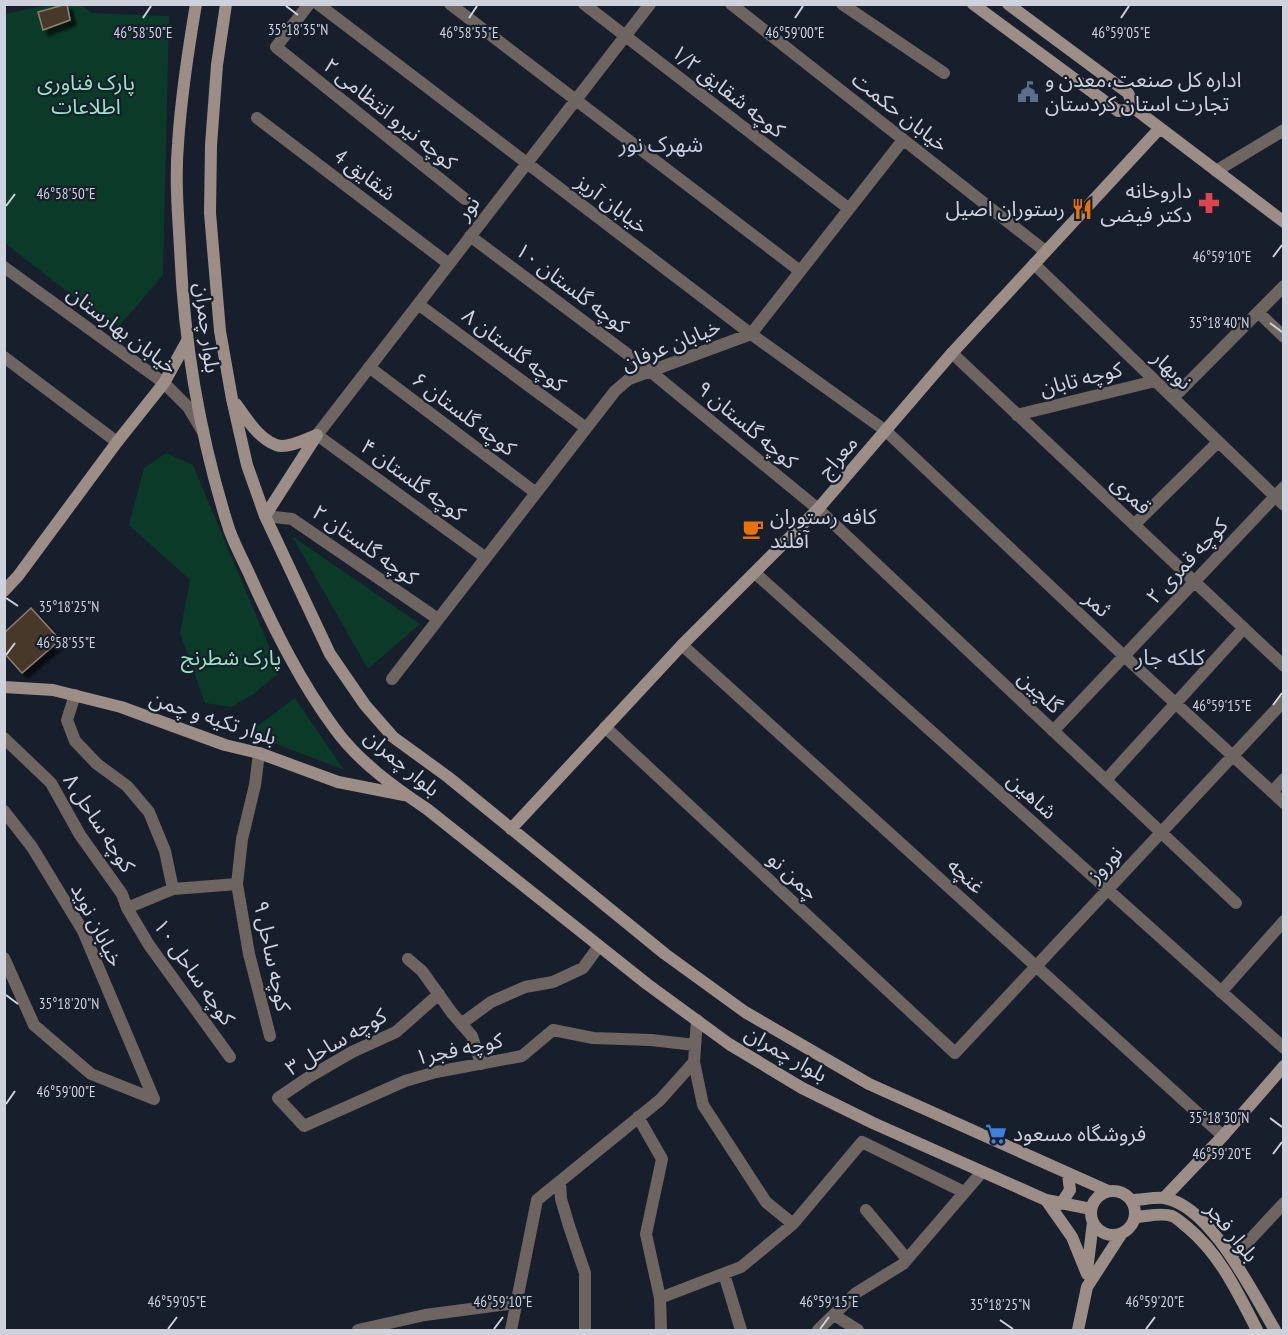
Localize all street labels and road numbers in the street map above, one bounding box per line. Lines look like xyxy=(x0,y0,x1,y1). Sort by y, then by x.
street label: کوچه شقایق ۱/۲ xyxy=(666,38,791,144)
street label: کوچه نیرو انتظامی ۲ xyxy=(318,52,463,176)
street label: خیابان حکمت xyxy=(847,66,954,158)
street label: شقایق 4 xyxy=(329,143,401,206)
street label: خیابان آریز xyxy=(570,167,654,240)
street label: نور xyxy=(449,190,485,226)
street label: کوچه گلستان ۱۰ xyxy=(510,236,635,339)
street label: خیابان بهارستان xyxy=(62,279,183,380)
street label: بلوار چمران xyxy=(189,281,226,375)
street label: کوچه گلستان ۸ xyxy=(457,302,572,398)
street label: خیابان عرفان xyxy=(617,312,725,377)
street label: نوبهار xyxy=(1146,343,1198,395)
street label: کوچه تابان xyxy=(1037,355,1125,402)
street label: کوچه گلستان ۶ xyxy=(407,366,522,462)
street label: کوچه گلستان ۹ xyxy=(691,375,803,475)
street label: معراج xyxy=(812,430,865,485)
street label: کوچه گلستان ۴ xyxy=(355,432,471,527)
street label: قمری xyxy=(1105,469,1157,520)
street label: کوچه گلستان ۲ xyxy=(307,498,424,591)
street label: کوچه قمری ۲ xyxy=(1140,512,1234,609)
street label: ثمر xyxy=(1078,584,1116,623)
street label: گلچین xyxy=(1012,664,1069,719)
street label: بلوار تکیه و چمن xyxy=(146,684,280,751)
street label: بلوار چمران xyxy=(359,723,446,802)
street label: شاهین xyxy=(1002,766,1063,825)
street label: کوچه ساحل ۸ xyxy=(57,768,142,878)
street label: نوروز xyxy=(1080,840,1128,888)
street label: چمن نو xyxy=(762,845,824,906)
street label: غنچه xyxy=(942,852,991,900)
street label: خیابان نوید xyxy=(65,879,130,971)
street label: کوچه ساحل ۹ xyxy=(248,898,297,1014)
street label: کوچه ساحل ۱۰ xyxy=(148,913,241,1031)
street label: کوچه ساحل ۳ xyxy=(280,1002,391,1081)
street label: بلوار چمران xyxy=(740,1019,832,1088)
street label: کوچه فجر۱ xyxy=(413,1026,505,1071)
street label: بلوار فجر xyxy=(1199,1195,1265,1267)

